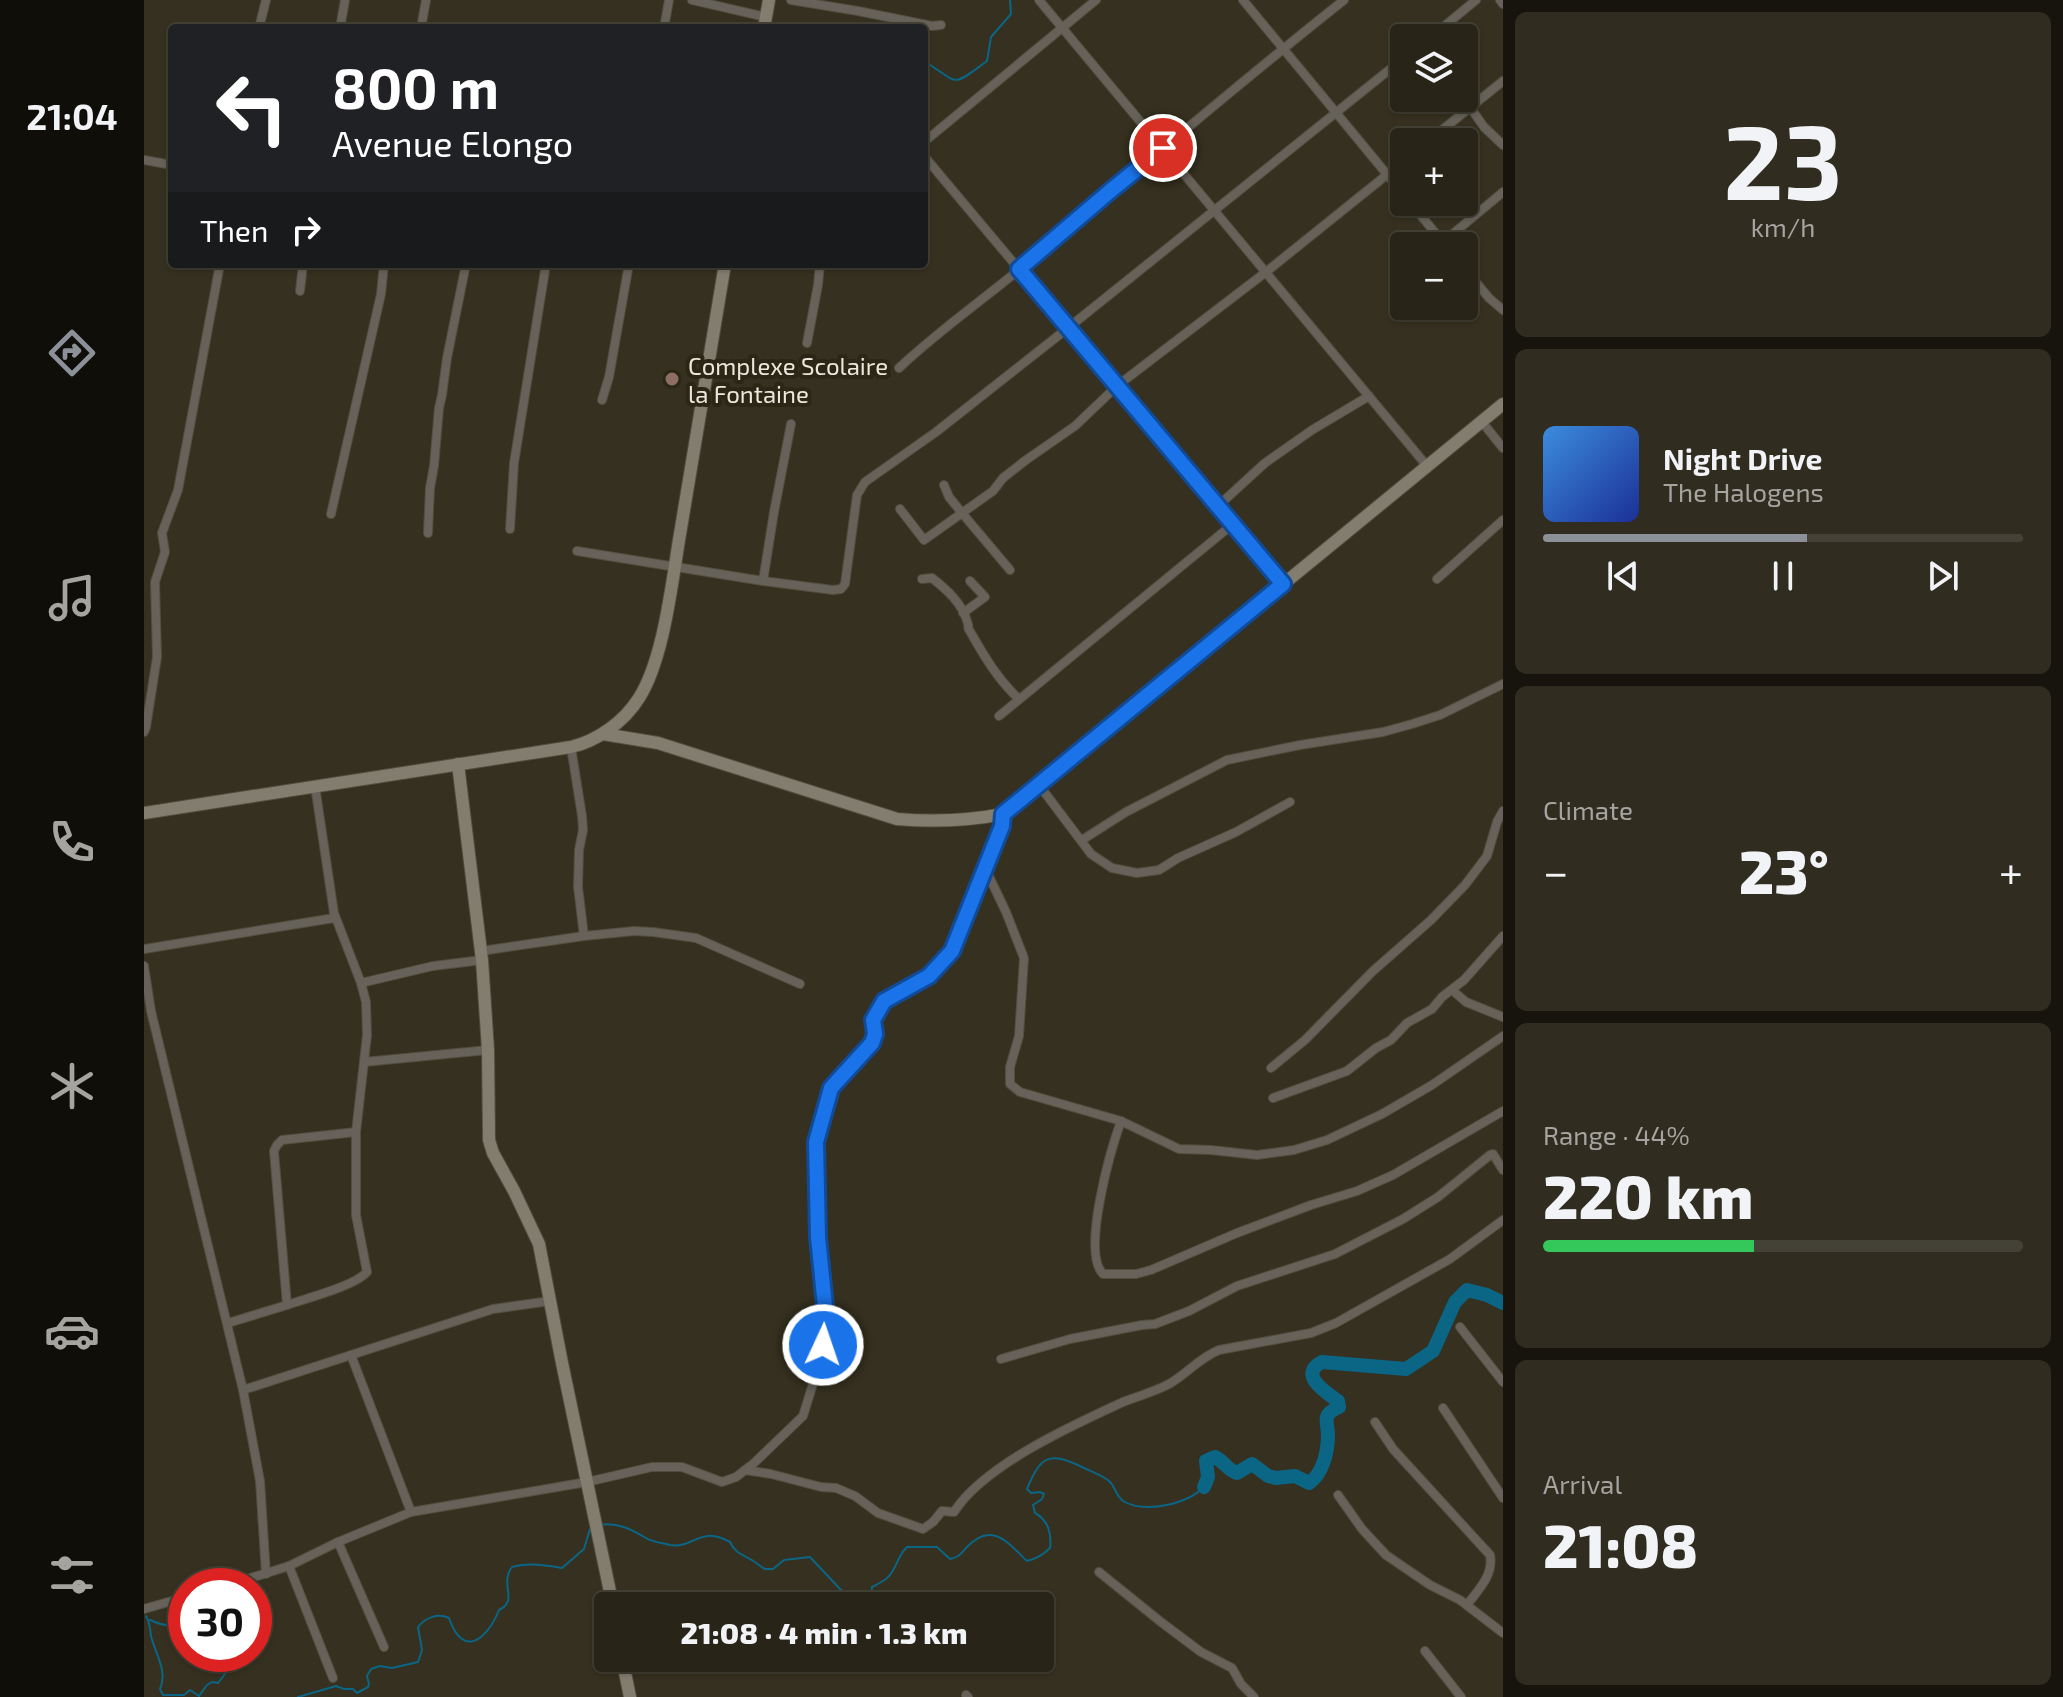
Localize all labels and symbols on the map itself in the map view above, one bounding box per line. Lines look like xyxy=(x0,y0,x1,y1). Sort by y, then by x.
pin xyxy=(1129,114,1197,182)
place label: Complexe Scolaire la Fontaine xyxy=(688,351,888,408)
marker: Complexe Scolaire la Fontaine xyxy=(663,370,681,388)
position arrow xyxy=(781,1303,865,1387)
speed limit sign: 30 xyxy=(168,1568,272,1672)

